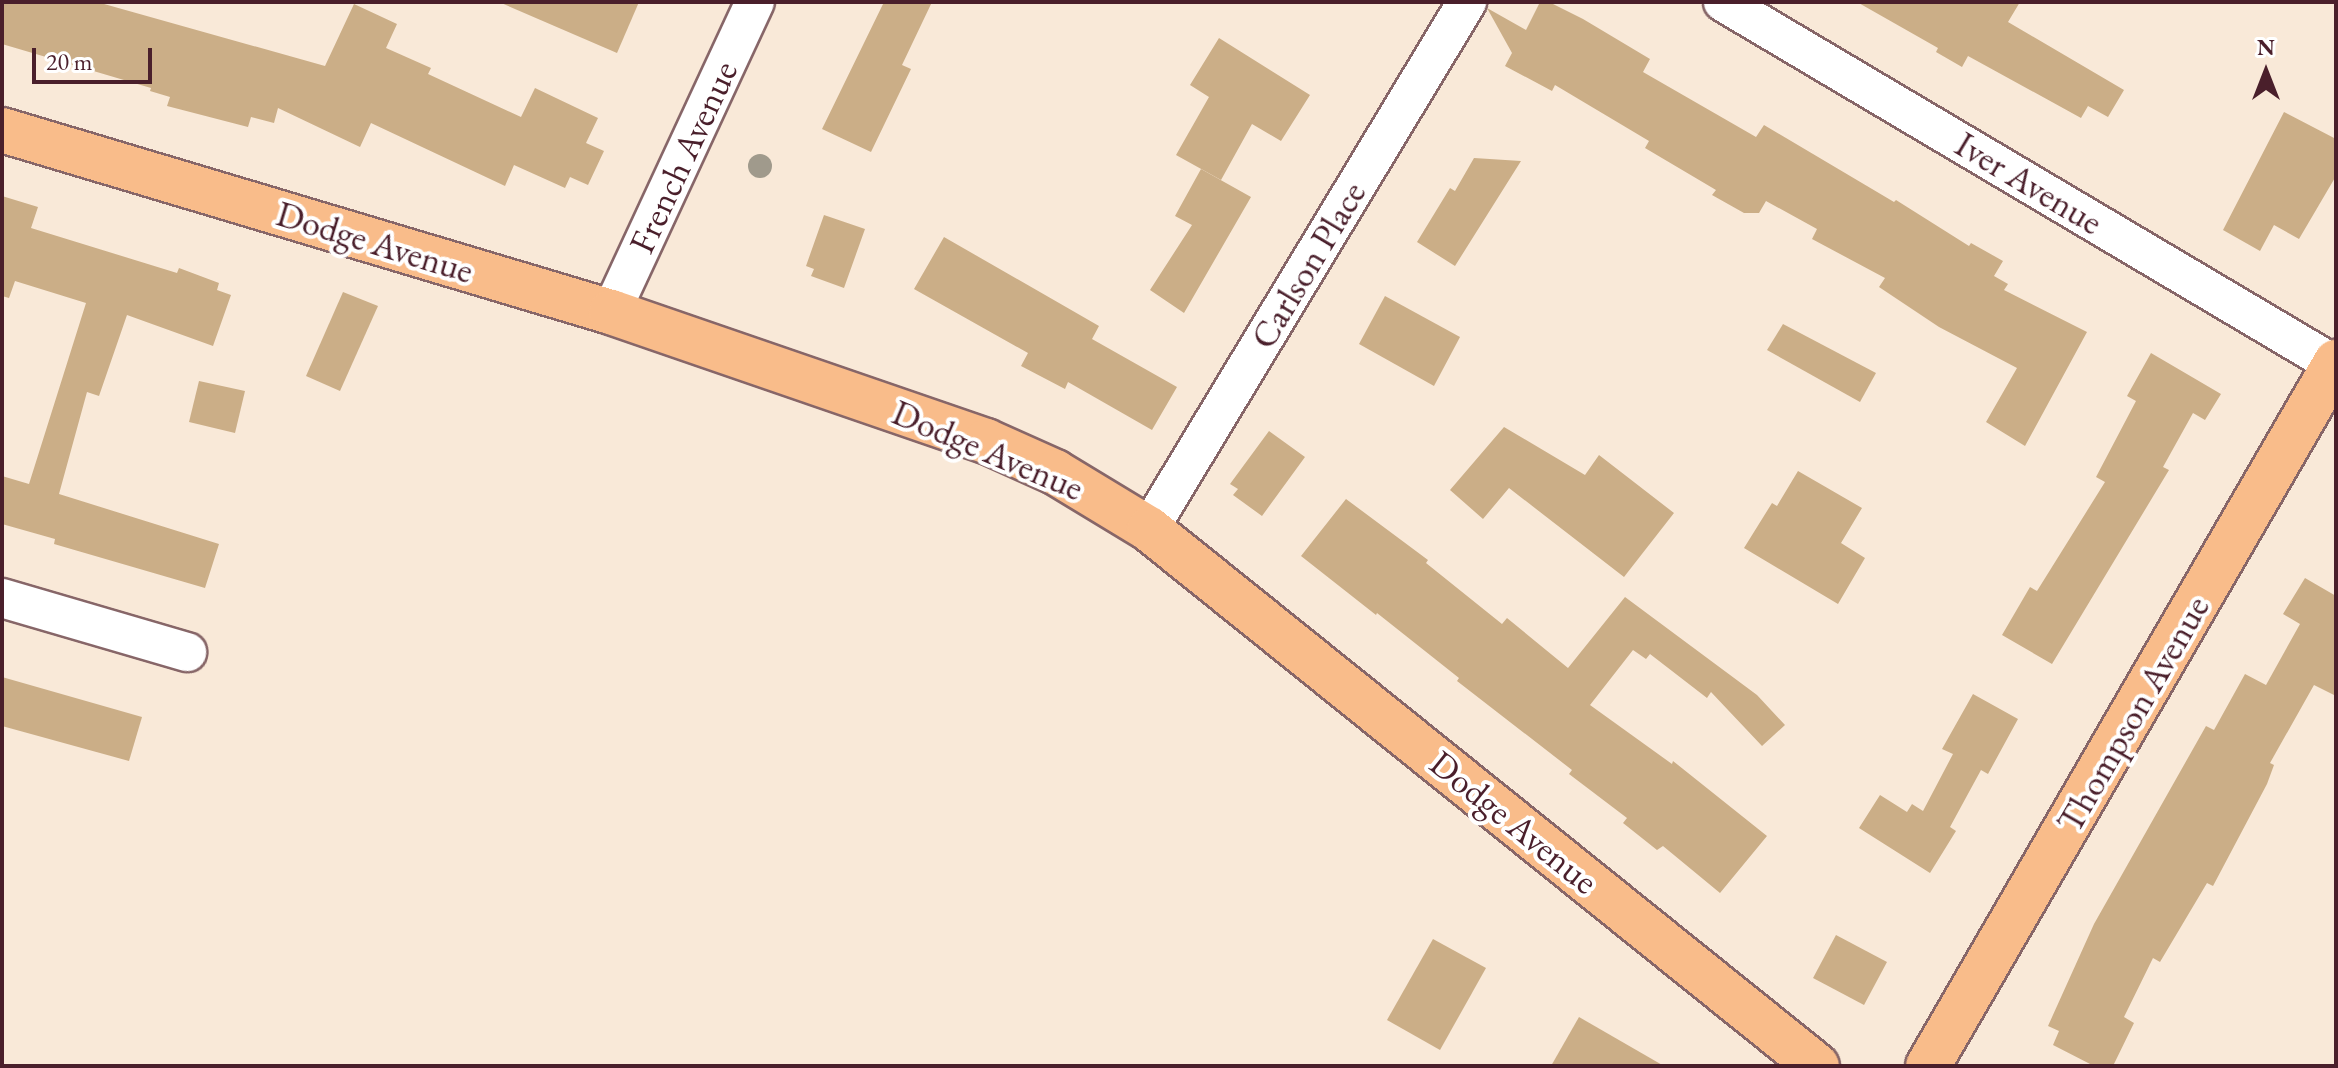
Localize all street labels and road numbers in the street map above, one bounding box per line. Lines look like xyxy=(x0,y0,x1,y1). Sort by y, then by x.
street label: French Avenue xyxy=(620,54,746,260)
street label: Iver Avenue xyxy=(1948,122,2110,244)
street label: Carlson Place xyxy=(1241,174,1375,356)
street label: Dodge Avenue xyxy=(271,192,479,292)
street label: Dodge Avenue xyxy=(886,390,1090,510)
street label: Thompson Avenue xyxy=(2048,588,2218,840)
street label: Dodge Avenue xyxy=(1421,741,1607,903)

